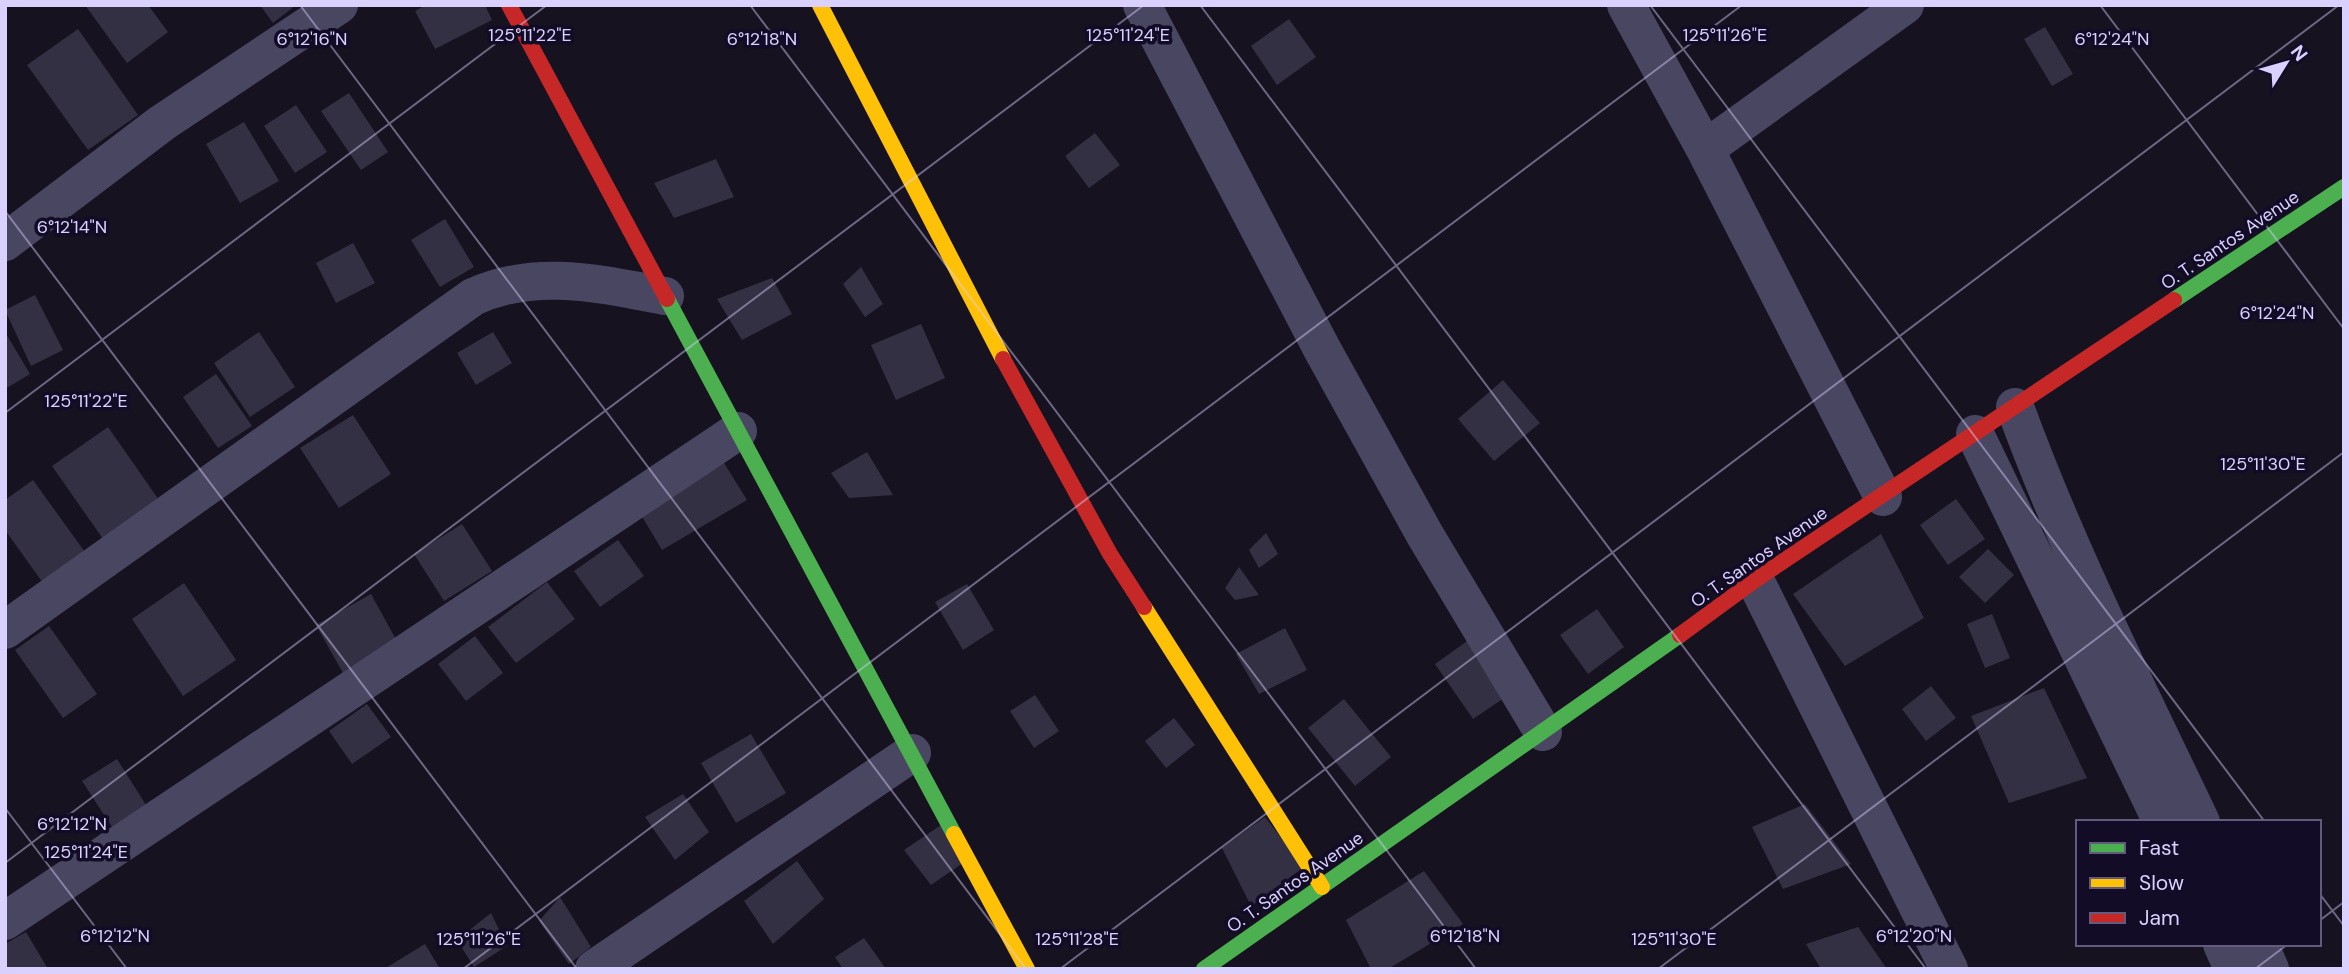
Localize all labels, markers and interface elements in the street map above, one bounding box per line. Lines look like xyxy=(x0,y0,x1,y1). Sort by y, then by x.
text: 125°11'22"E xyxy=(488,23,572,47)
text: 125°11'24"E xyxy=(1086,23,1170,47)
text: 125°11'26"E xyxy=(1683,23,1767,47)
text: 6°12'16"N xyxy=(277,27,347,51)
text: 6°12'18"N xyxy=(727,27,797,51)
text: 6°12'24"N xyxy=(2075,27,2150,51)
north arrow xyxy=(2251,28,2321,98)
text: N xyxy=(2285,40,2313,66)
street label: O. T. Santos Avenue xyxy=(2156,185,2304,295)
text: 6°12'14"N xyxy=(37,215,107,239)
text: 6°12'24"N xyxy=(2240,301,2315,325)
text: 125°11'22"E xyxy=(44,389,128,413)
text: 125°11'30"E xyxy=(2220,452,2306,476)
street label: O. T. Santos Avenue xyxy=(1686,501,1832,613)
text: 6°12'12"N xyxy=(37,812,107,836)
legend xyxy=(2076,820,2321,946)
street label: O. T. Santos Avenue xyxy=(1222,826,1368,938)
text: Fast xyxy=(2139,834,2179,862)
text: 125°11'24"E xyxy=(44,840,128,864)
text: Slow xyxy=(2139,869,2184,897)
text: Jam xyxy=(2139,904,2180,932)
text: 6°12'12"N xyxy=(80,924,150,948)
text: 6°12'18"N xyxy=(1430,924,1500,948)
text: 6°12'20"N xyxy=(1876,924,1952,948)
text: 125°11'26"E xyxy=(437,927,521,951)
text: 125°11'28"E xyxy=(1035,927,1119,951)
text: 125°11'30"E xyxy=(1631,927,1717,951)

